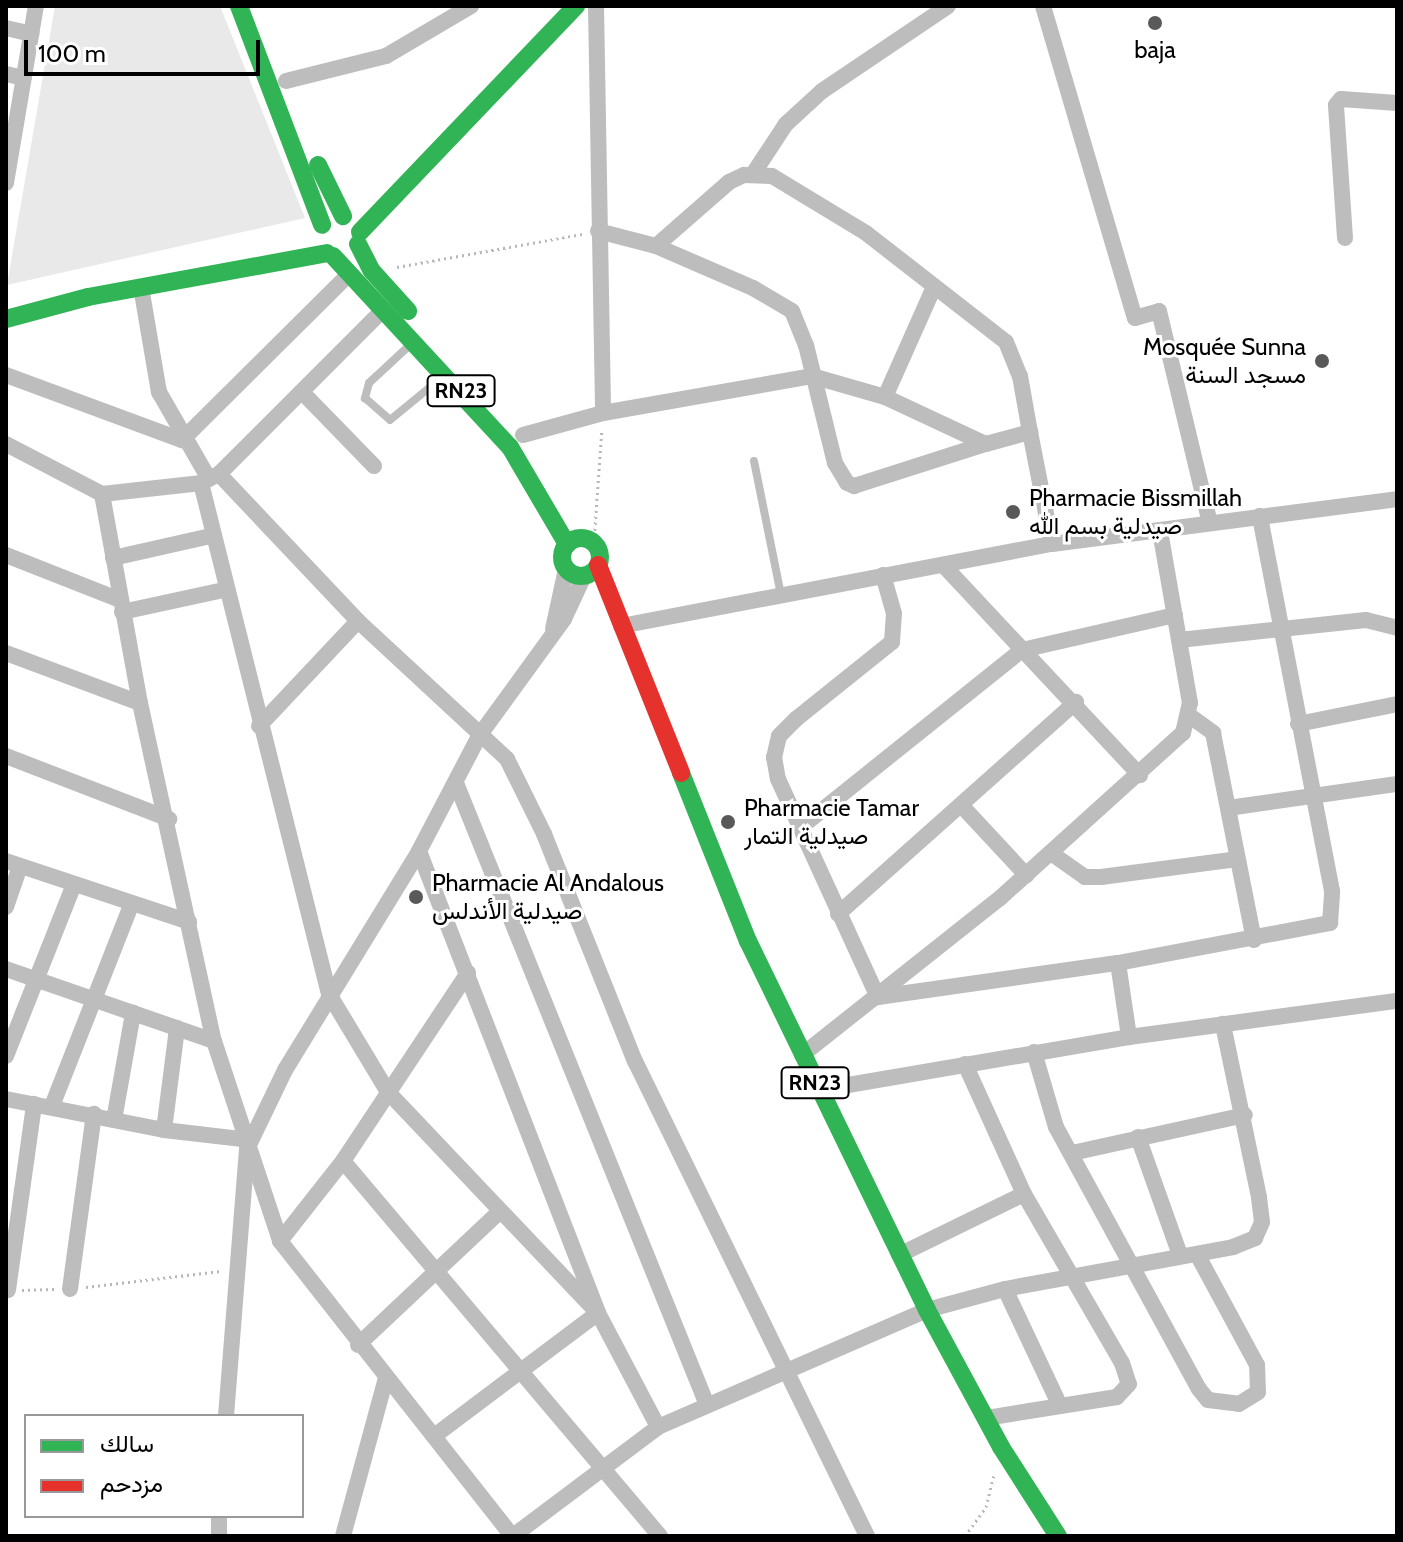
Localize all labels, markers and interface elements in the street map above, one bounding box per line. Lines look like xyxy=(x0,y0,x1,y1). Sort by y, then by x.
marker: baja xyxy=(1146,14,1164,32)
scale bar xyxy=(28,24,264,74)
place label: baja xyxy=(1134,36,1176,64)
text: 100 m xyxy=(38,39,106,68)
place label: Mosquée Sunna مسجد السنة xyxy=(1143,333,1306,389)
marker: Mosquée Sunna مسجد السنة xyxy=(1313,352,1331,370)
road number: RN23 xyxy=(425,373,497,409)
place label: Pharmacie Bissmillah صيدلية بسم الله xyxy=(1029,484,1242,540)
marker: Pharmacie Bissmillah صيدلية بسم الله xyxy=(1004,503,1022,521)
place label: Pharmacie Tamar صيدلية التمار xyxy=(744,794,919,850)
marker: Pharmacie Tamar صيدلية التمار xyxy=(719,813,737,831)
place label: Pharmacie Al Andalous صيدلية الأندلس xyxy=(432,869,664,925)
marker: Pharmacie Al Andalous صيدلية الأندلس xyxy=(407,888,425,906)
road number: RN23 xyxy=(779,1065,851,1101)
legend xyxy=(24,1414,304,1518)
text: سالك xyxy=(100,1429,154,1458)
text: مزدحم xyxy=(100,1469,163,1498)

